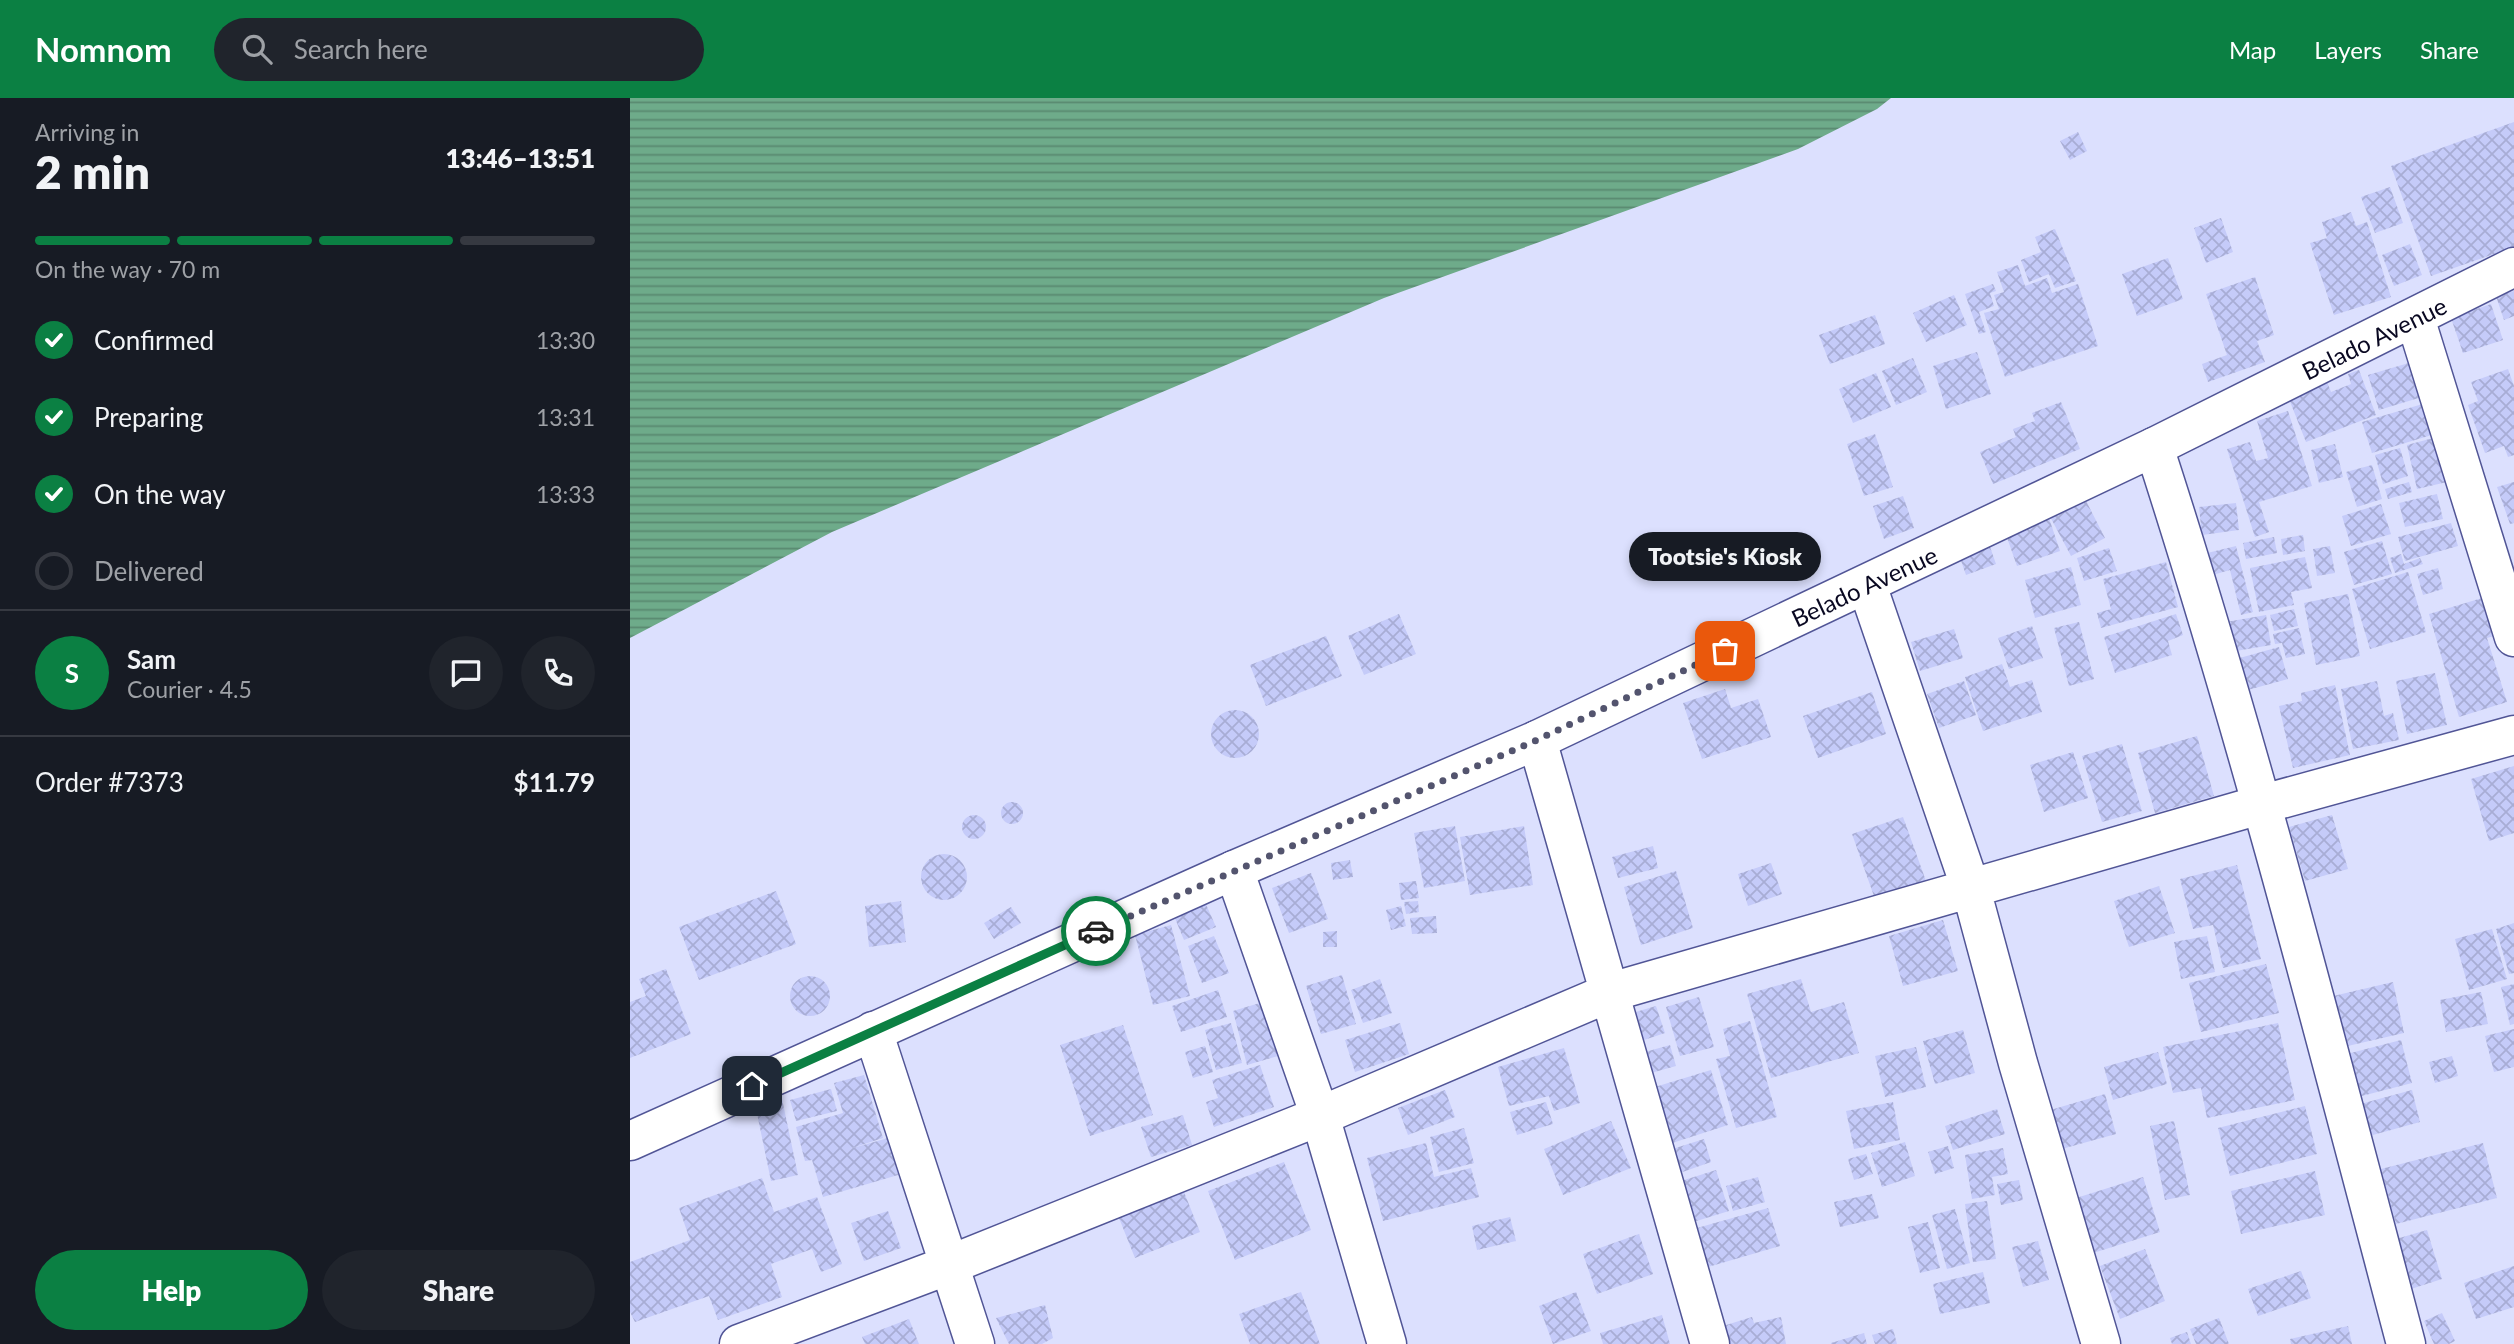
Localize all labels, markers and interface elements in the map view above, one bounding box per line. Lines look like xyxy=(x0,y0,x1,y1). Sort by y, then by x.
search box xyxy=(214,18,704,81)
text: Nomnom xyxy=(35,29,172,69)
icon: search xyxy=(238,30,276,68)
text: Search here xyxy=(294,33,428,65)
text: Map xyxy=(2229,35,2276,64)
text: Layers xyxy=(2314,35,2382,64)
text: Share xyxy=(2420,35,2479,64)
text: Arriving in xyxy=(35,118,139,146)
text: 13:46–13:51 xyxy=(445,142,595,174)
text: 2 min xyxy=(35,144,150,199)
text: On the way · 70 m xyxy=(35,255,220,283)
street label: Belado Avenue xyxy=(2297,290,2451,386)
icon: check xyxy=(35,321,73,359)
text: Confirmed xyxy=(94,324,214,356)
text: 13:30 xyxy=(536,326,595,354)
icon: check xyxy=(35,398,73,436)
text: Preparing xyxy=(94,401,203,433)
text: 13:31 xyxy=(536,403,595,431)
icon: check xyxy=(35,475,73,513)
text: On the way xyxy=(94,478,226,510)
text: 13:33 xyxy=(536,480,595,508)
callout: Tootsie's Kiosk xyxy=(1629,532,1821,581)
street label: Belado Avenue xyxy=(1787,540,1941,632)
text: Tootsie's Kiosk xyxy=(1648,542,1802,570)
text: Delivered xyxy=(94,555,204,587)
pin xyxy=(1695,621,1755,681)
icon: bag xyxy=(1706,632,1744,670)
button: chat xyxy=(429,636,503,710)
button: phone xyxy=(521,636,595,710)
text: Sam xyxy=(127,643,176,675)
text: S xyxy=(65,657,79,689)
text: Courier · 4.5 xyxy=(127,675,252,703)
text: Order #7373 xyxy=(35,766,184,798)
text: $11.79 xyxy=(513,766,595,798)
courier xyxy=(1061,896,1131,966)
icon: car xyxy=(1077,912,1115,950)
pin xyxy=(722,1056,782,1116)
icon: home xyxy=(733,1067,771,1105)
button: Help xyxy=(35,1250,308,1330)
button: Share xyxy=(322,1250,595,1330)

